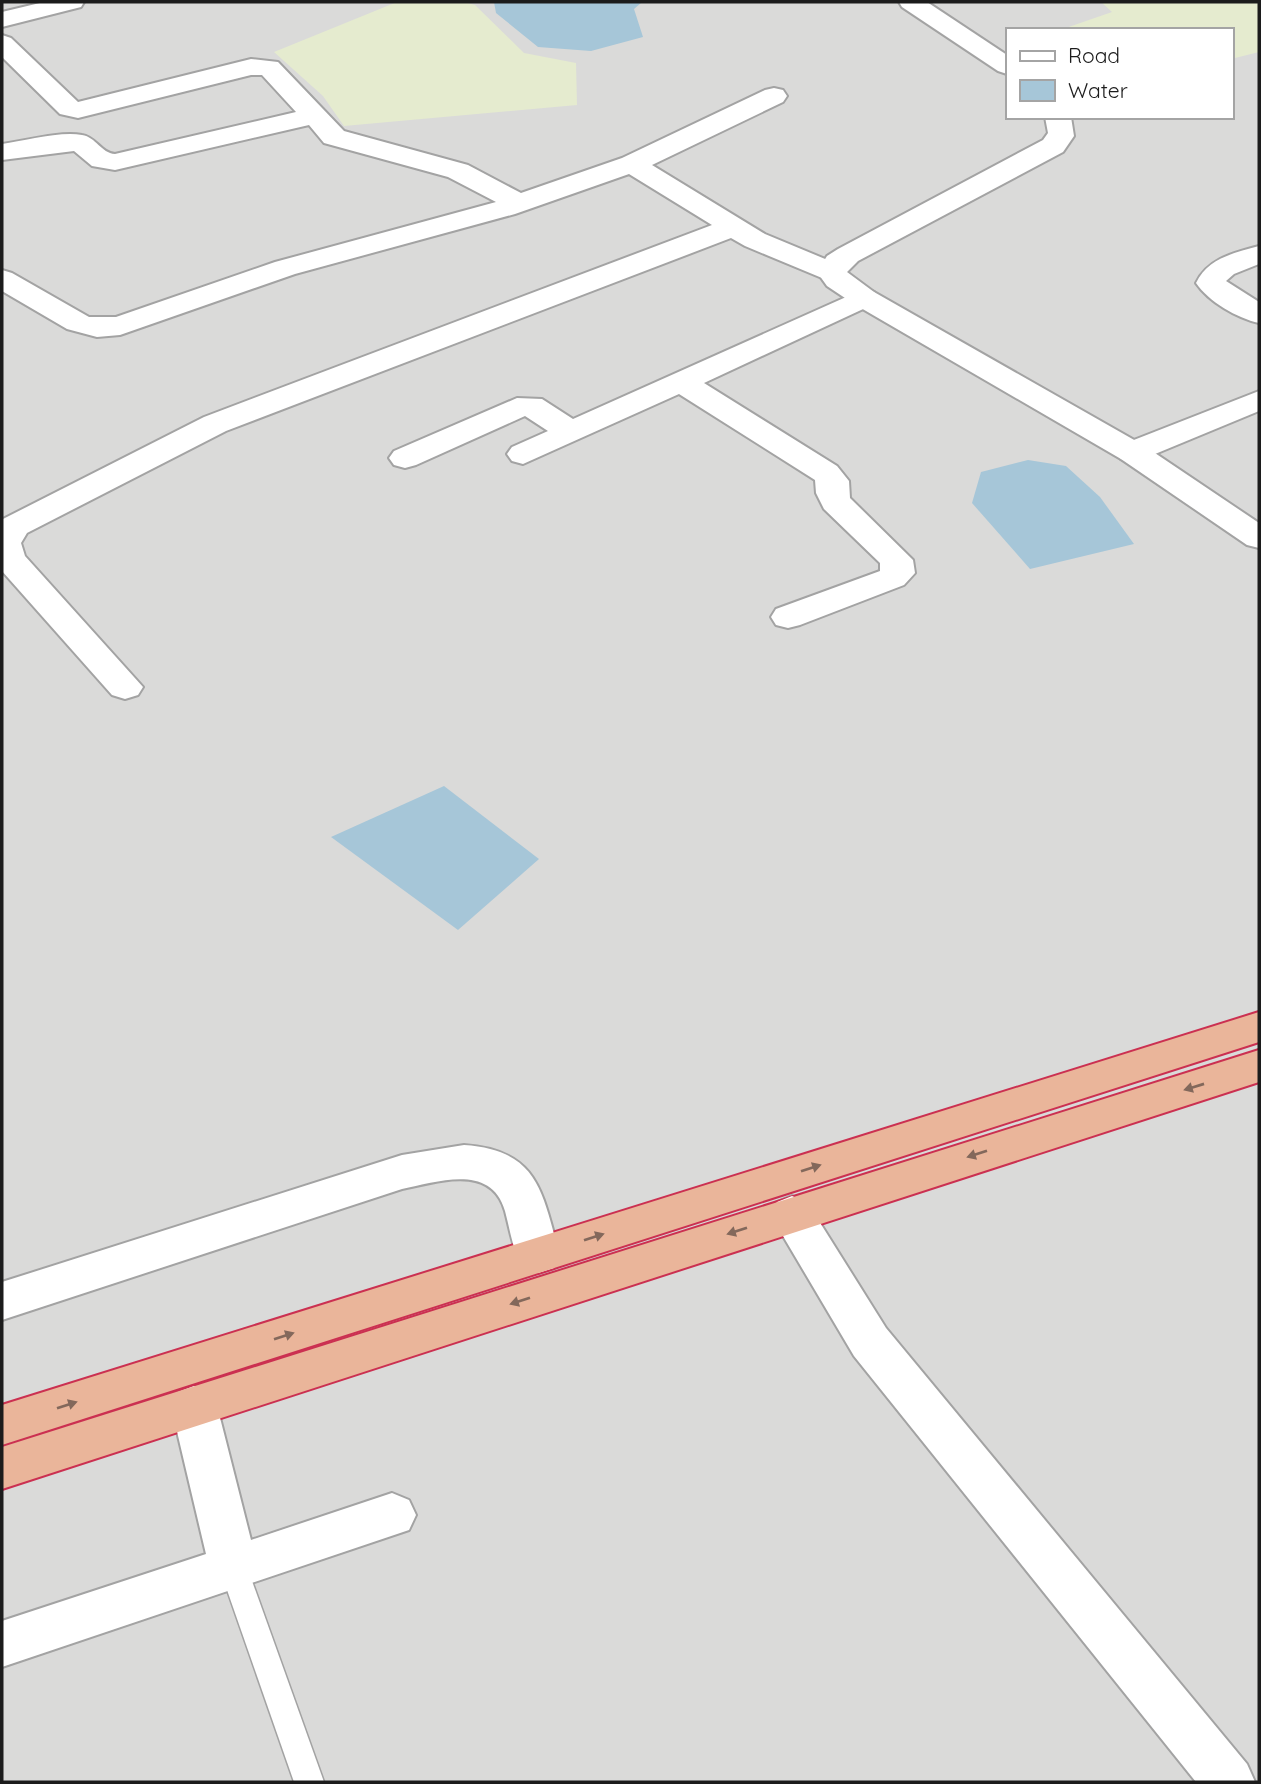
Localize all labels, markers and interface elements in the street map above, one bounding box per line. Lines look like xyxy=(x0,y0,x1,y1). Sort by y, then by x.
legend xyxy=(1006,28,1233,119)
text: Road xyxy=(1068,42,1120,68)
text: Water xyxy=(1068,77,1128,103)
one-way arrow xyxy=(1183,1082,1204,1092)
one-way arrow xyxy=(966,1149,987,1160)
one-way arrow xyxy=(800,1163,821,1173)
one-way arrow xyxy=(726,1227,747,1237)
one-way arrow xyxy=(584,1232,605,1242)
one-way arrow xyxy=(510,1296,531,1307)
one-way arrow xyxy=(273,1330,294,1341)
one-way arrow xyxy=(56,1399,77,1410)

